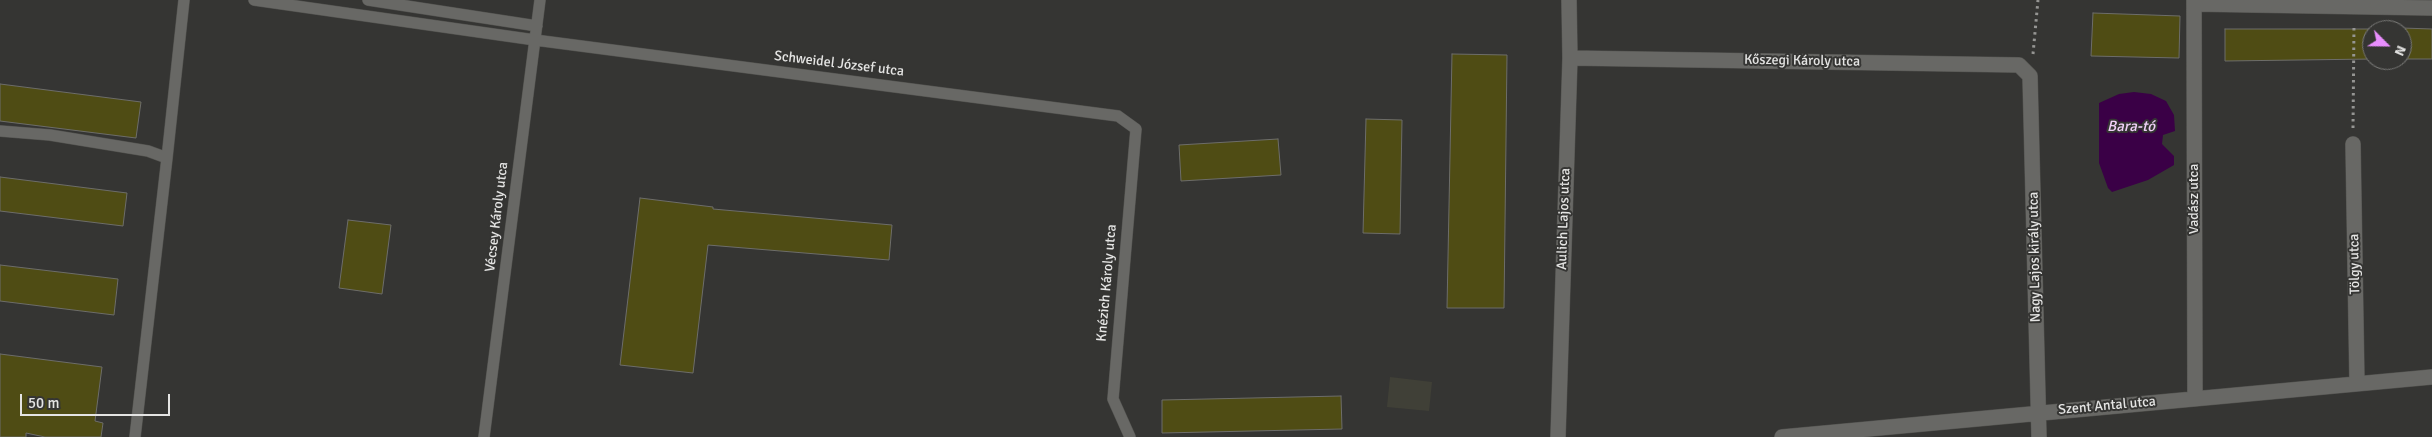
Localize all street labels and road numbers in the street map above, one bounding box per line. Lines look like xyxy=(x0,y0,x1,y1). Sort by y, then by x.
street label: Schweidel József utca xyxy=(773,48,905,80)
street label: Kőszegi Károly utca xyxy=(1744,52,1860,70)
street label: Vécsey Károly utca xyxy=(482,161,512,273)
street label: Vadász utca xyxy=(2186,164,2202,234)
street label: Aulich Lajos utca xyxy=(1554,168,1574,270)
street label: Nagy Lajos király utca xyxy=(2025,191,2045,323)
street label: Knézich Károly utca xyxy=(1094,224,1120,342)
street label: Tölgy utca xyxy=(2346,234,2364,294)
street label: Szent Antal utca xyxy=(2058,393,2156,419)

